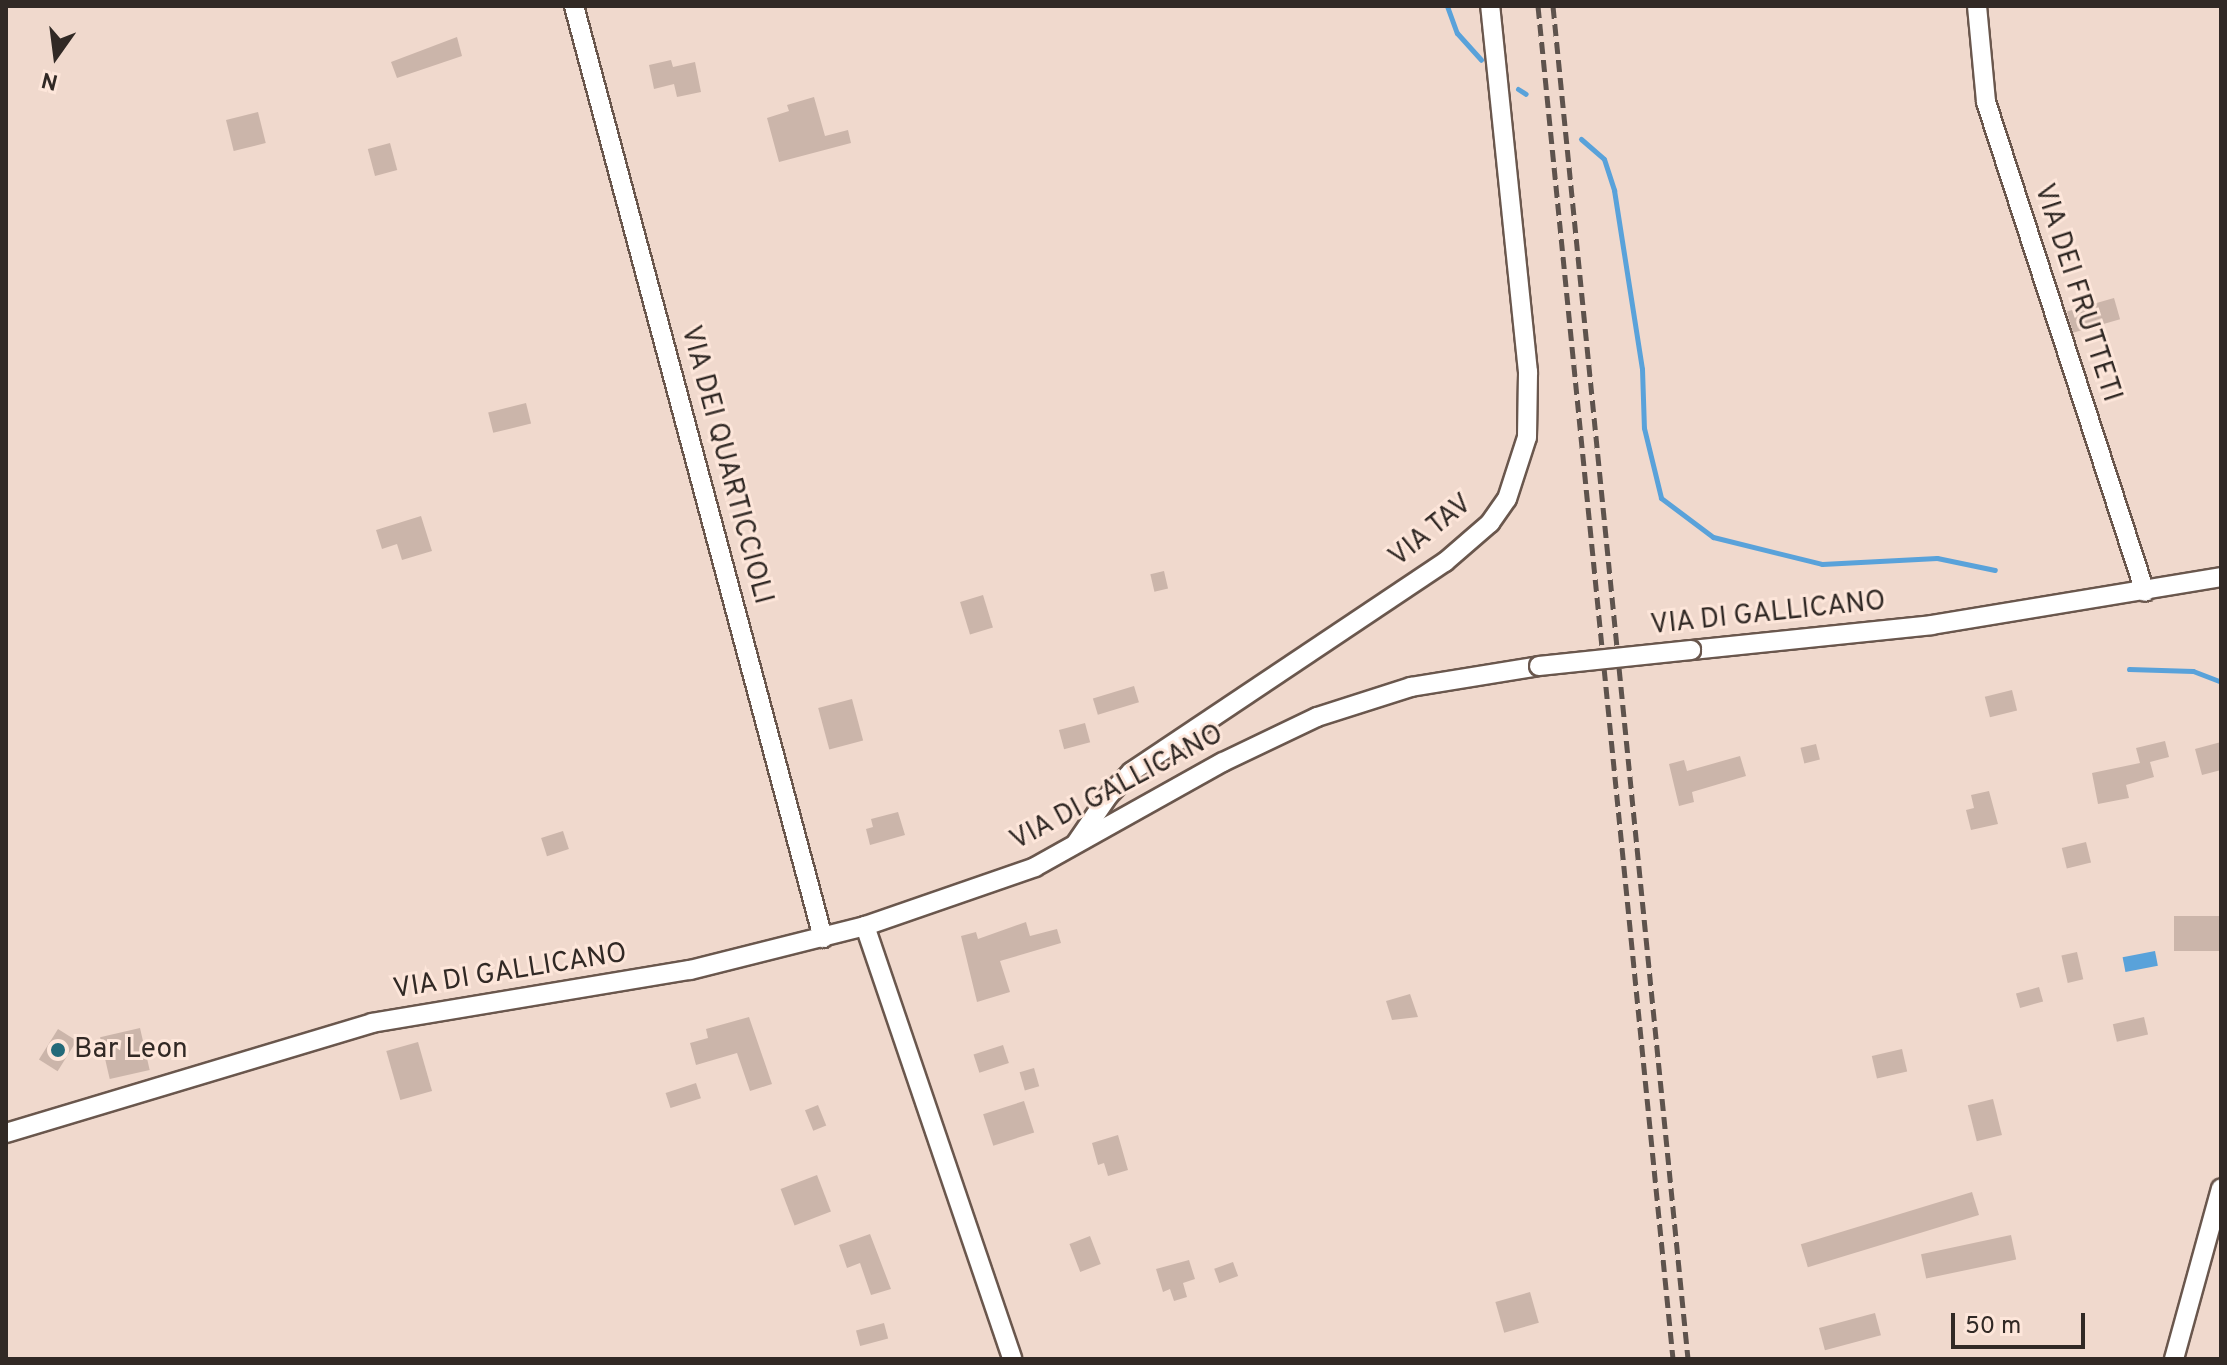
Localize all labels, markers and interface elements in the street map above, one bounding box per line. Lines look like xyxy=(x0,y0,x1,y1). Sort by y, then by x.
north arrow xyxy=(16,16,96,96)
text: N xyxy=(39,65,61,95)
street label: VIA DEI FRUTTETI xyxy=(2026,179,2128,407)
street label: VIA DEI QUARTICCIOLI xyxy=(673,322,779,608)
street label: VIA TAV xyxy=(1382,487,1480,575)
street label: VIA DI GALLICANO xyxy=(1648,585,1888,643)
street label: VIA DI GALLICANO xyxy=(1004,717,1230,859)
street label: VIA DI GALLICANO xyxy=(390,937,630,1007)
place label: Bar Leon xyxy=(74,1033,188,1067)
marker: Bar Leon xyxy=(49,1041,67,1059)
scale bar xyxy=(1955,1297,2089,1347)
text: 50 m xyxy=(1965,1312,2021,1342)

